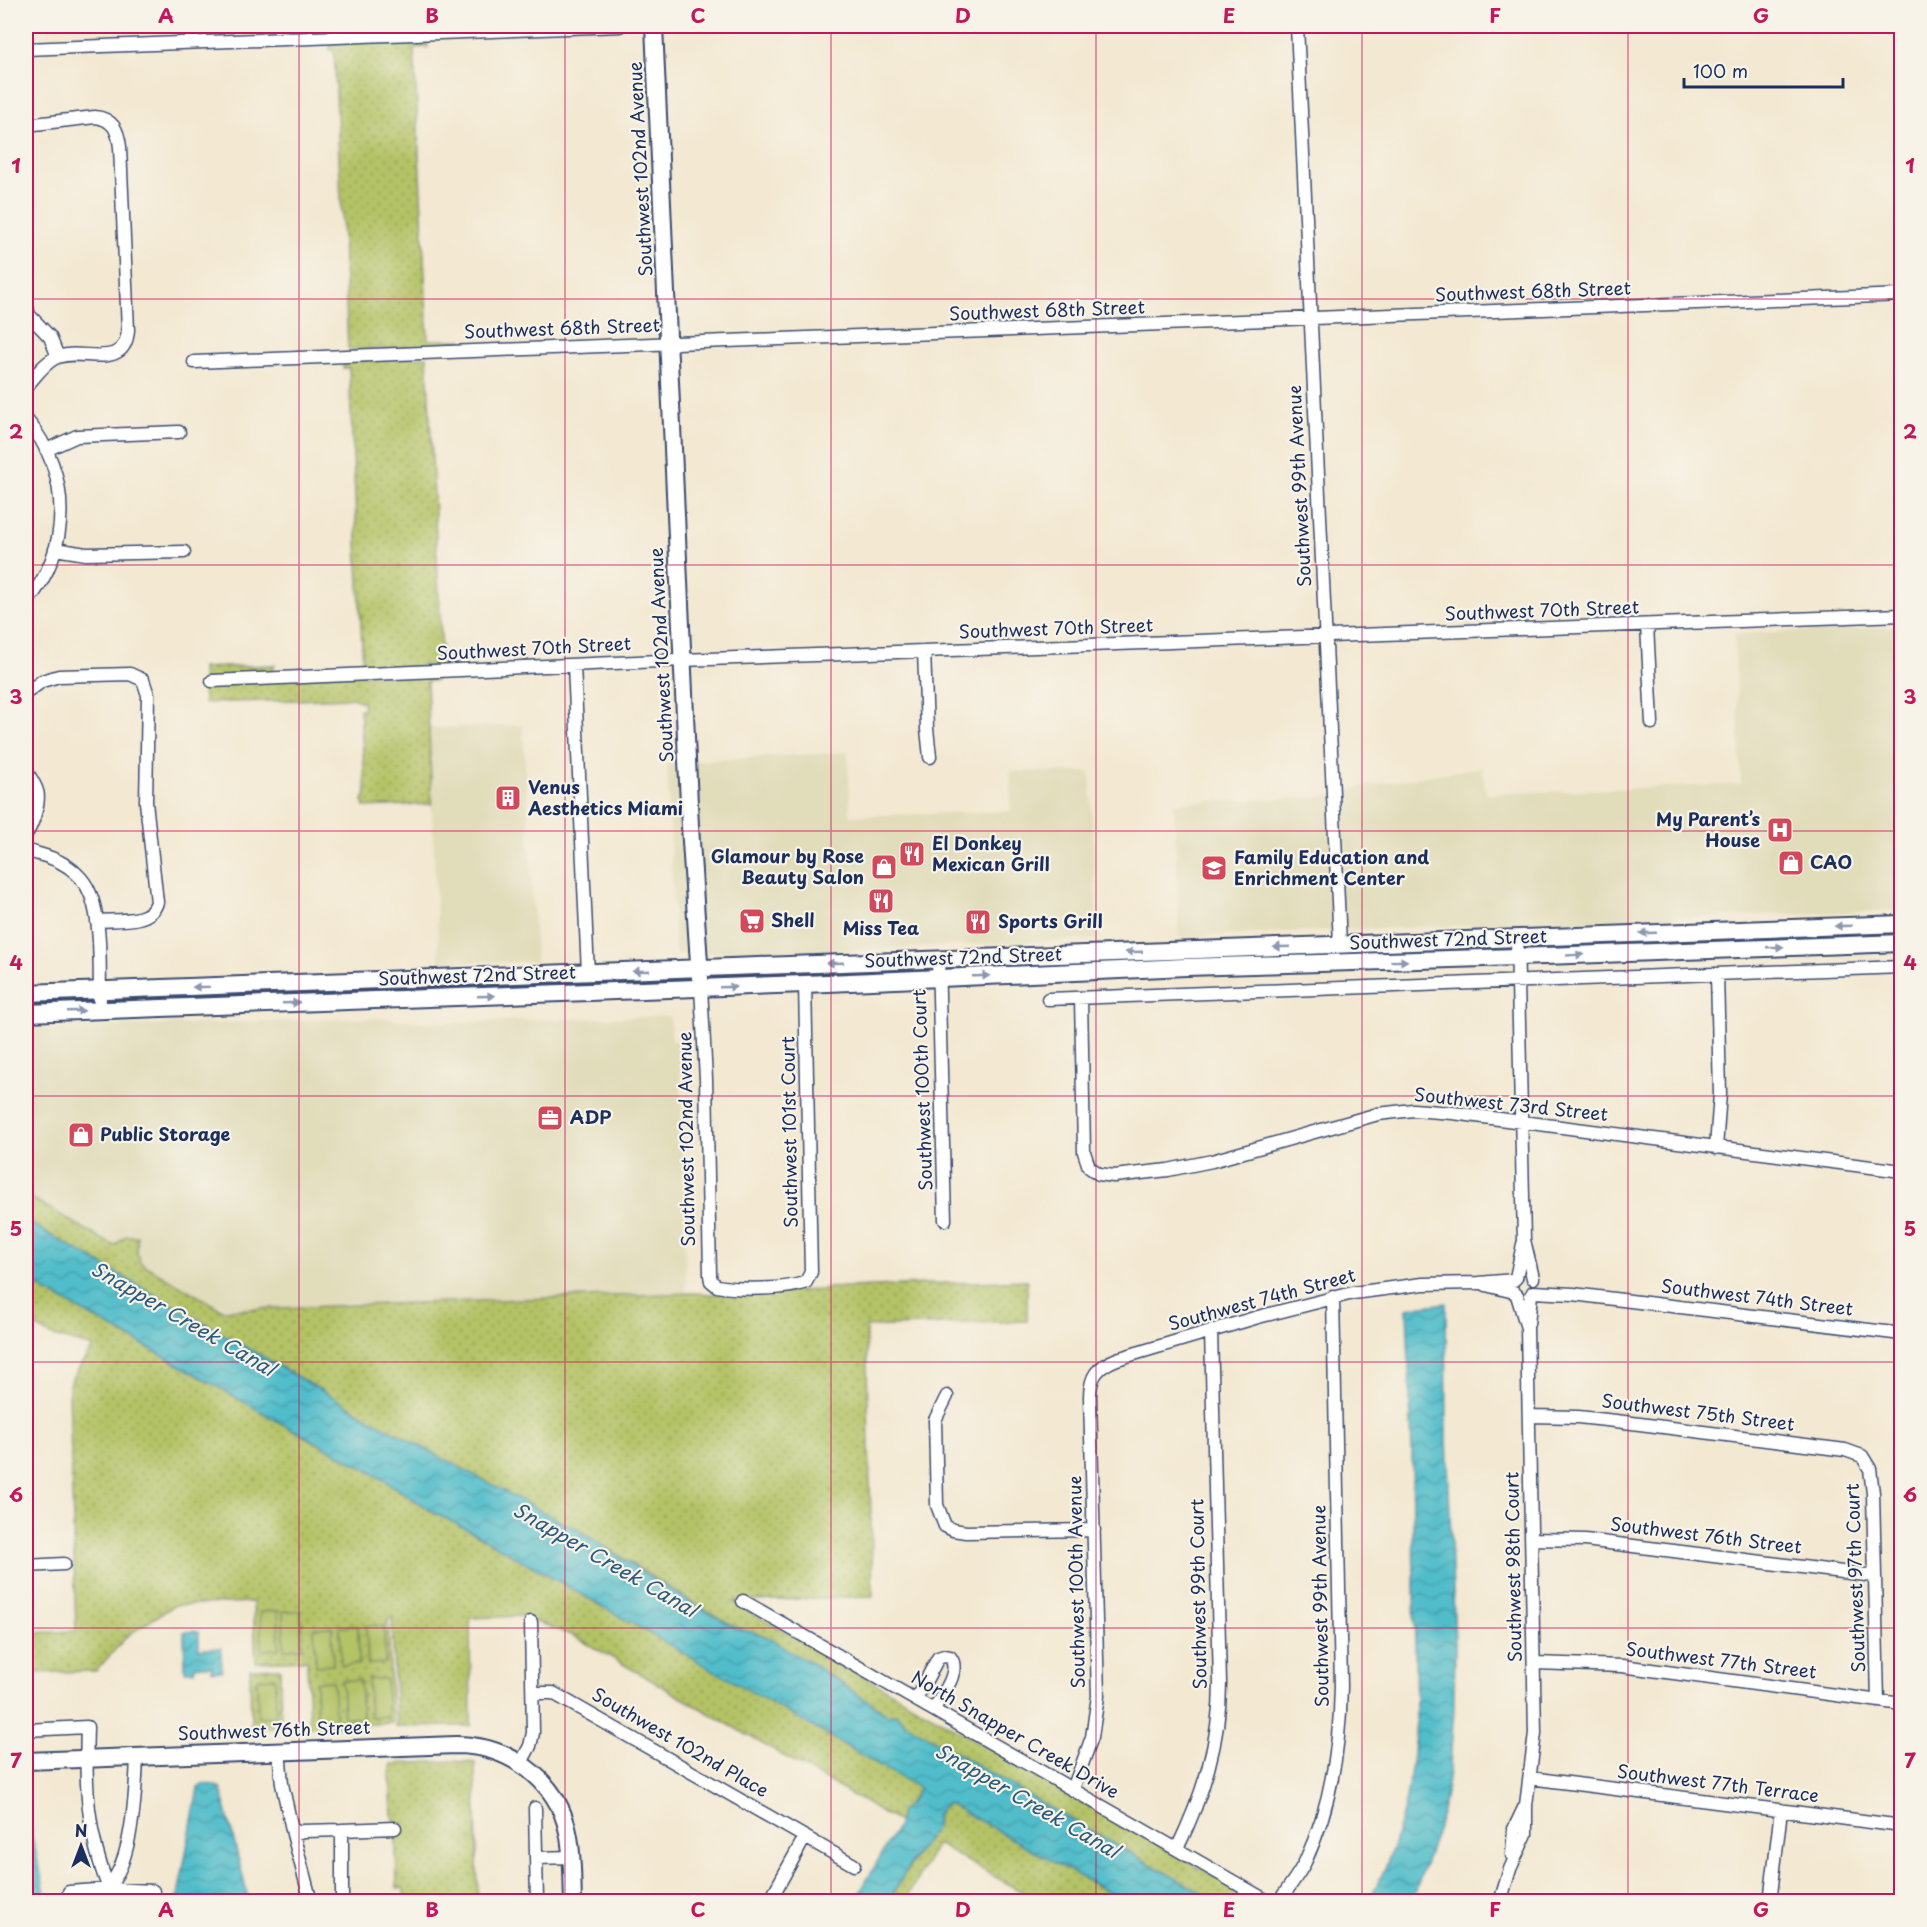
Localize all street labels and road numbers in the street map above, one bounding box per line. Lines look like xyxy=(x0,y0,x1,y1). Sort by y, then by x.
street label: Southwest 102nd Avenue xyxy=(620,61,659,277)
street label: Southwest 68th Street xyxy=(1435,274,1631,307)
street label: Southwest 68th Street xyxy=(949,293,1145,326)
street label: Southwest 68th Street xyxy=(464,311,660,344)
street label: Southwest 99th Avenue xyxy=(1280,384,1317,588)
street label: Southwest 102nd Avenue xyxy=(641,547,680,763)
street label: Southwest 70th Street xyxy=(1444,593,1640,626)
street label: Southwest 70th Street xyxy=(958,611,1154,644)
street label: Southwest 70th Street xyxy=(436,629,632,666)
street label: Southwest 72nd Street xyxy=(1349,922,1547,955)
street label: Southwest 72nd Street xyxy=(864,940,1062,973)
street label: Southwest 72nd Street xyxy=(378,958,576,991)
street label: Southwest 100th Court xyxy=(904,989,939,1191)
street label: Southwest 102nd Avenue xyxy=(670,1031,701,1247)
street label: Southwest 101st Court xyxy=(773,1036,804,1228)
street label: Southwest 73rd Street xyxy=(1413,1080,1609,1127)
street label: Southwest 74th Street xyxy=(1165,1261,1358,1337)
street label: Southwest 74th Street xyxy=(1660,1271,1855,1322)
street label: Southwest 75th Street xyxy=(1600,1386,1796,1437)
street label: Southwest 98th Court xyxy=(1497,1472,1528,1662)
street label: Southwest 100th Avenue xyxy=(1060,1475,1091,1689)
street label: Southwest 97th Court xyxy=(1838,1483,1871,1673)
street label: Southwest 99th Court xyxy=(1182,1499,1213,1690)
street label: Southwest 99th Avenue xyxy=(1304,1505,1335,1707)
street label: Southwest 76th Street xyxy=(1609,1509,1803,1560)
street label: Southwest 77th Street xyxy=(1624,1634,1818,1685)
street label: North Snapper Creek Drive xyxy=(907,1663,1125,1804)
street label: Southwest 102nd Place xyxy=(588,1680,774,1803)
street label: Southwest 76th Street xyxy=(177,1713,371,1746)
street label: Southwest 77th Terrace xyxy=(1616,1757,1821,1808)

